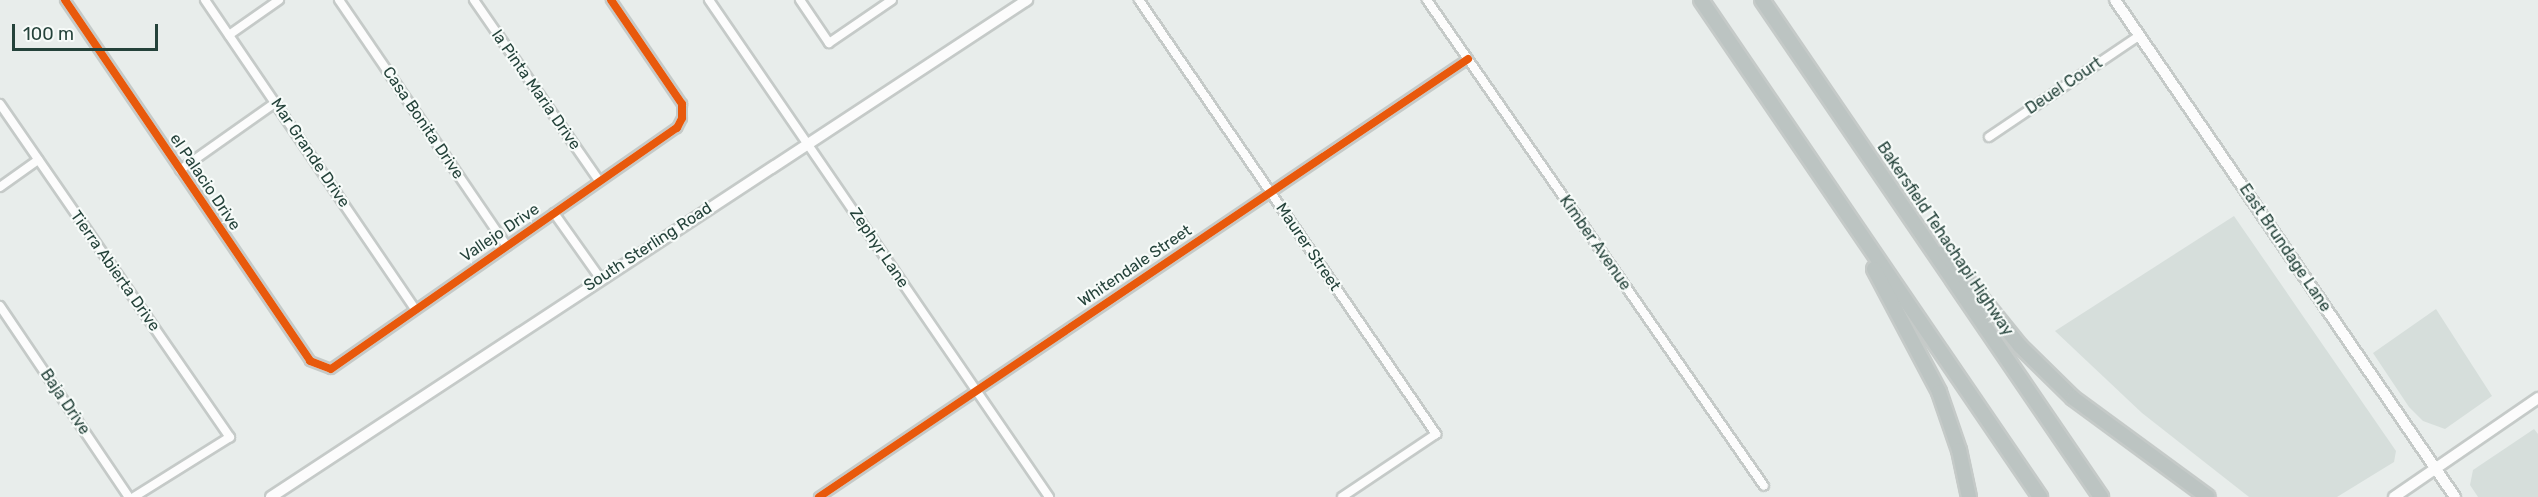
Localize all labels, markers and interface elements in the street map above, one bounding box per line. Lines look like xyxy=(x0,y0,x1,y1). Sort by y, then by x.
scale bar xyxy=(15,12,160,50)
text: 100 m xyxy=(23,23,74,45)
street label: la Pinta Maria Drive xyxy=(487,26,585,154)
street label: Deuel Court xyxy=(2022,53,2106,119)
street label: Casa Bonita Drive xyxy=(378,63,468,183)
street label: Mar Grande Drive xyxy=(266,95,354,211)
street label: el Palacio Drive xyxy=(166,130,244,234)
street label: Bakersfield Tehachapi Highway xyxy=(1873,138,2017,340)
street label: East Brundage Lane xyxy=(2235,180,2335,316)
street label: Kimber Avenue xyxy=(1555,192,1635,294)
street label: South Sterling Road xyxy=(580,198,716,296)
street label: Maurer Street xyxy=(1271,199,1345,295)
street label: Vallejo Drive xyxy=(457,200,543,266)
street label: Zephyr Lane xyxy=(845,204,913,292)
street label: Tierra Abierta Drive xyxy=(66,207,164,335)
street label: Whitendale Street xyxy=(1075,221,1195,311)
street label: Baja Drive xyxy=(36,366,94,438)

